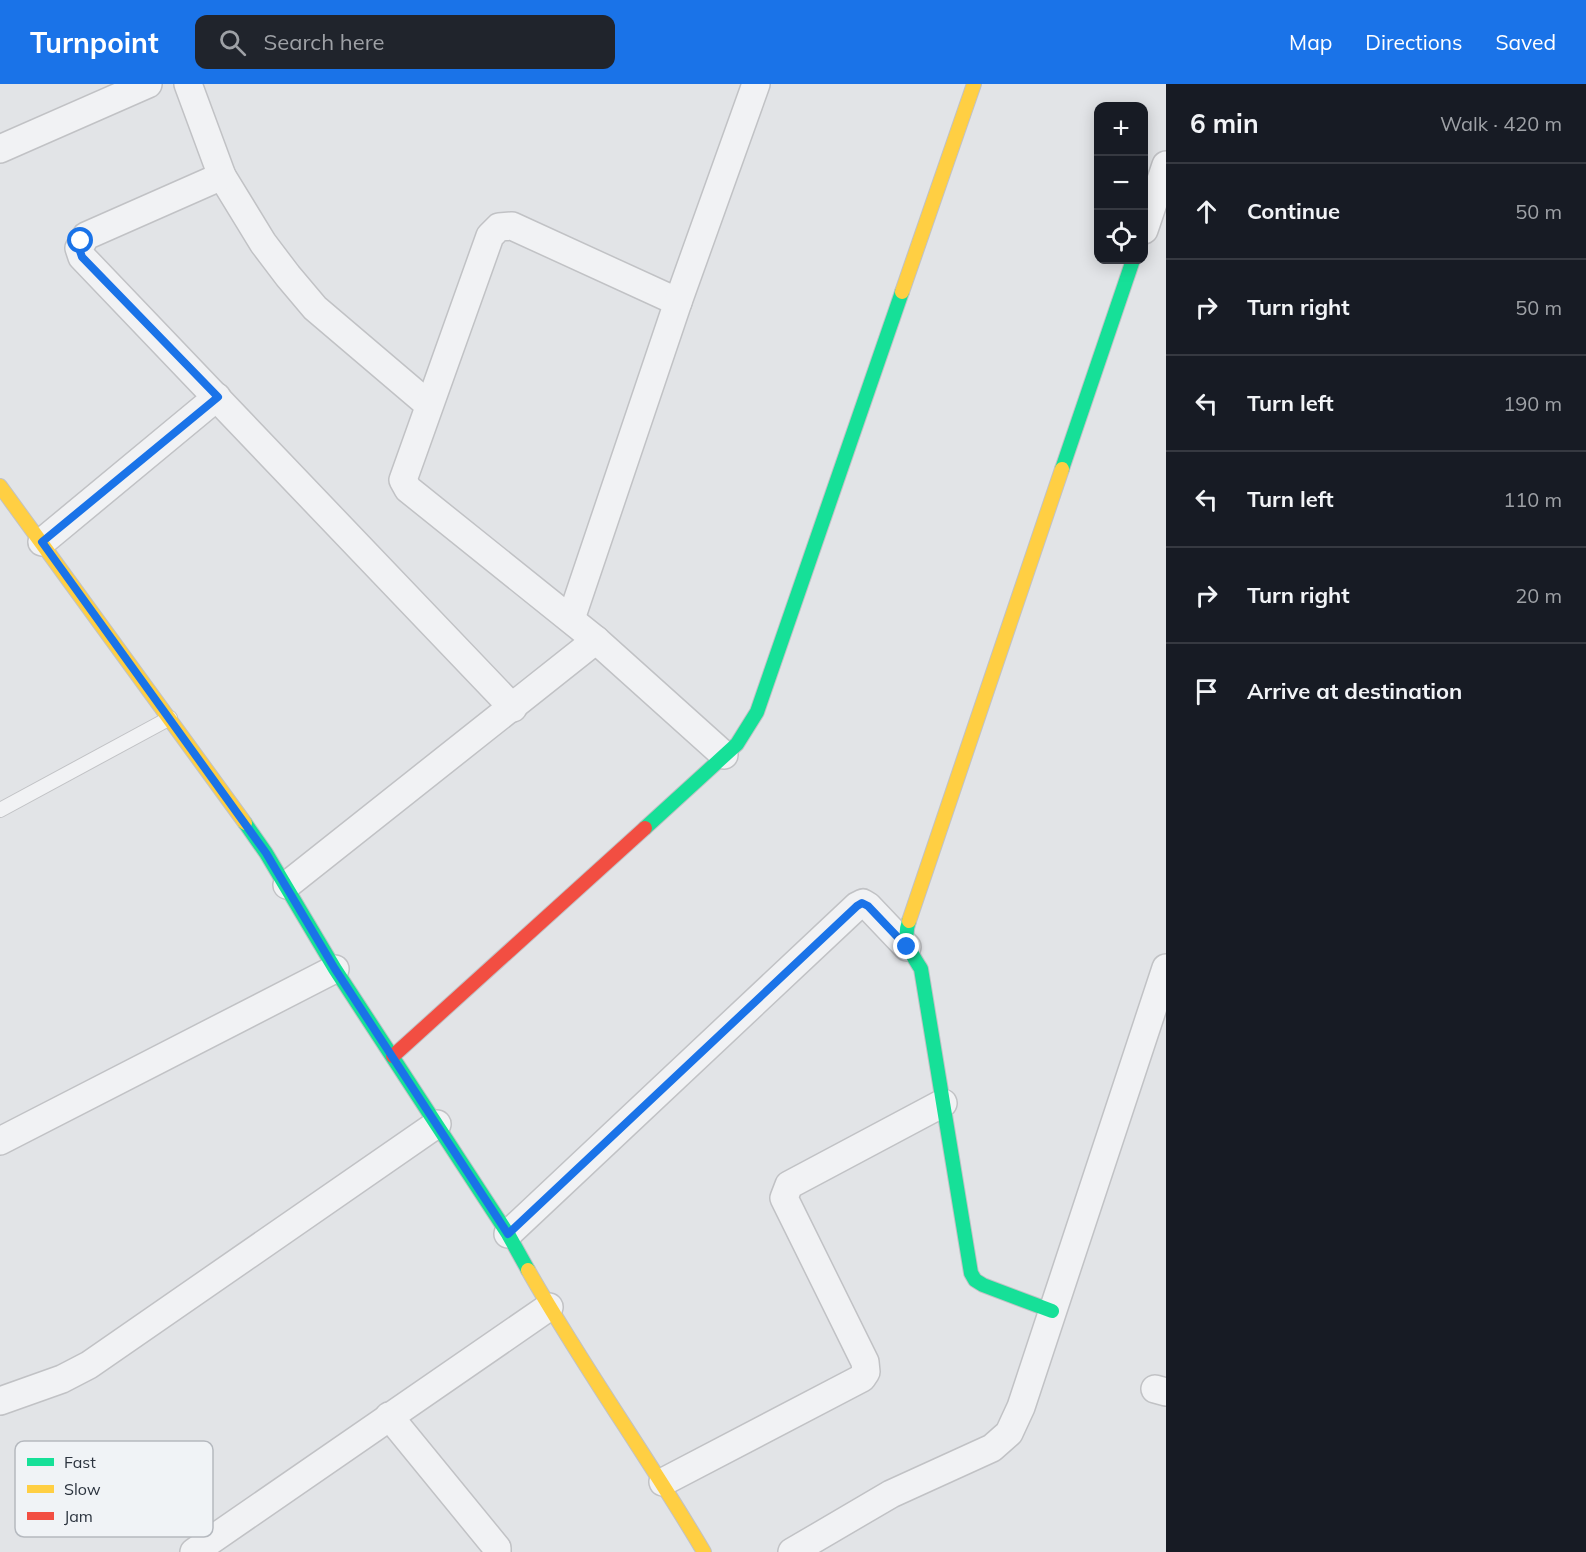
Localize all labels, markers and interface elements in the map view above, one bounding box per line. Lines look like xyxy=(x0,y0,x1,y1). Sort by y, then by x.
search box xyxy=(195,15,615,69)
text: Turnpoint xyxy=(30,25,159,60)
icon: search xyxy=(216,26,249,59)
text: Search here xyxy=(264,28,384,56)
text: Map xyxy=(1289,29,1332,55)
text: Directions xyxy=(1365,29,1462,55)
text: Saved xyxy=(1495,29,1556,55)
map controls xyxy=(1094,102,1148,264)
button: + xyxy=(1094,102,1148,156)
text: 6 min xyxy=(1190,107,1259,140)
text: Walk · 420 m xyxy=(1440,111,1562,136)
button: − xyxy=(1094,156,1148,210)
icon: ahead xyxy=(1190,195,1223,228)
text: Continue xyxy=(1247,197,1340,225)
text: 50 m xyxy=(1515,199,1562,224)
button: locate xyxy=(1094,210,1148,264)
route start xyxy=(67,227,93,253)
icon: right xyxy=(1190,291,1223,324)
text: Turn right xyxy=(1247,293,1350,321)
text: 50 m xyxy=(1515,295,1562,320)
icon: left xyxy=(1190,387,1223,420)
text: Turn left xyxy=(1247,389,1334,417)
text: 190 m xyxy=(1503,391,1562,416)
icon: left xyxy=(1190,483,1223,516)
text: Turn left xyxy=(1247,485,1334,513)
text: 110 m xyxy=(1503,487,1562,512)
icon: right xyxy=(1190,579,1223,612)
text: Turn right xyxy=(1247,581,1350,609)
text: 20 m xyxy=(1515,583,1562,608)
icon: arrive xyxy=(1190,675,1223,708)
text: Arrive at destination xyxy=(1247,677,1462,705)
route end xyxy=(893,933,919,959)
legend xyxy=(15,1441,213,1537)
text: Fast xyxy=(64,1452,96,1472)
text: Slow xyxy=(64,1479,101,1499)
text: Jam xyxy=(64,1506,93,1526)

